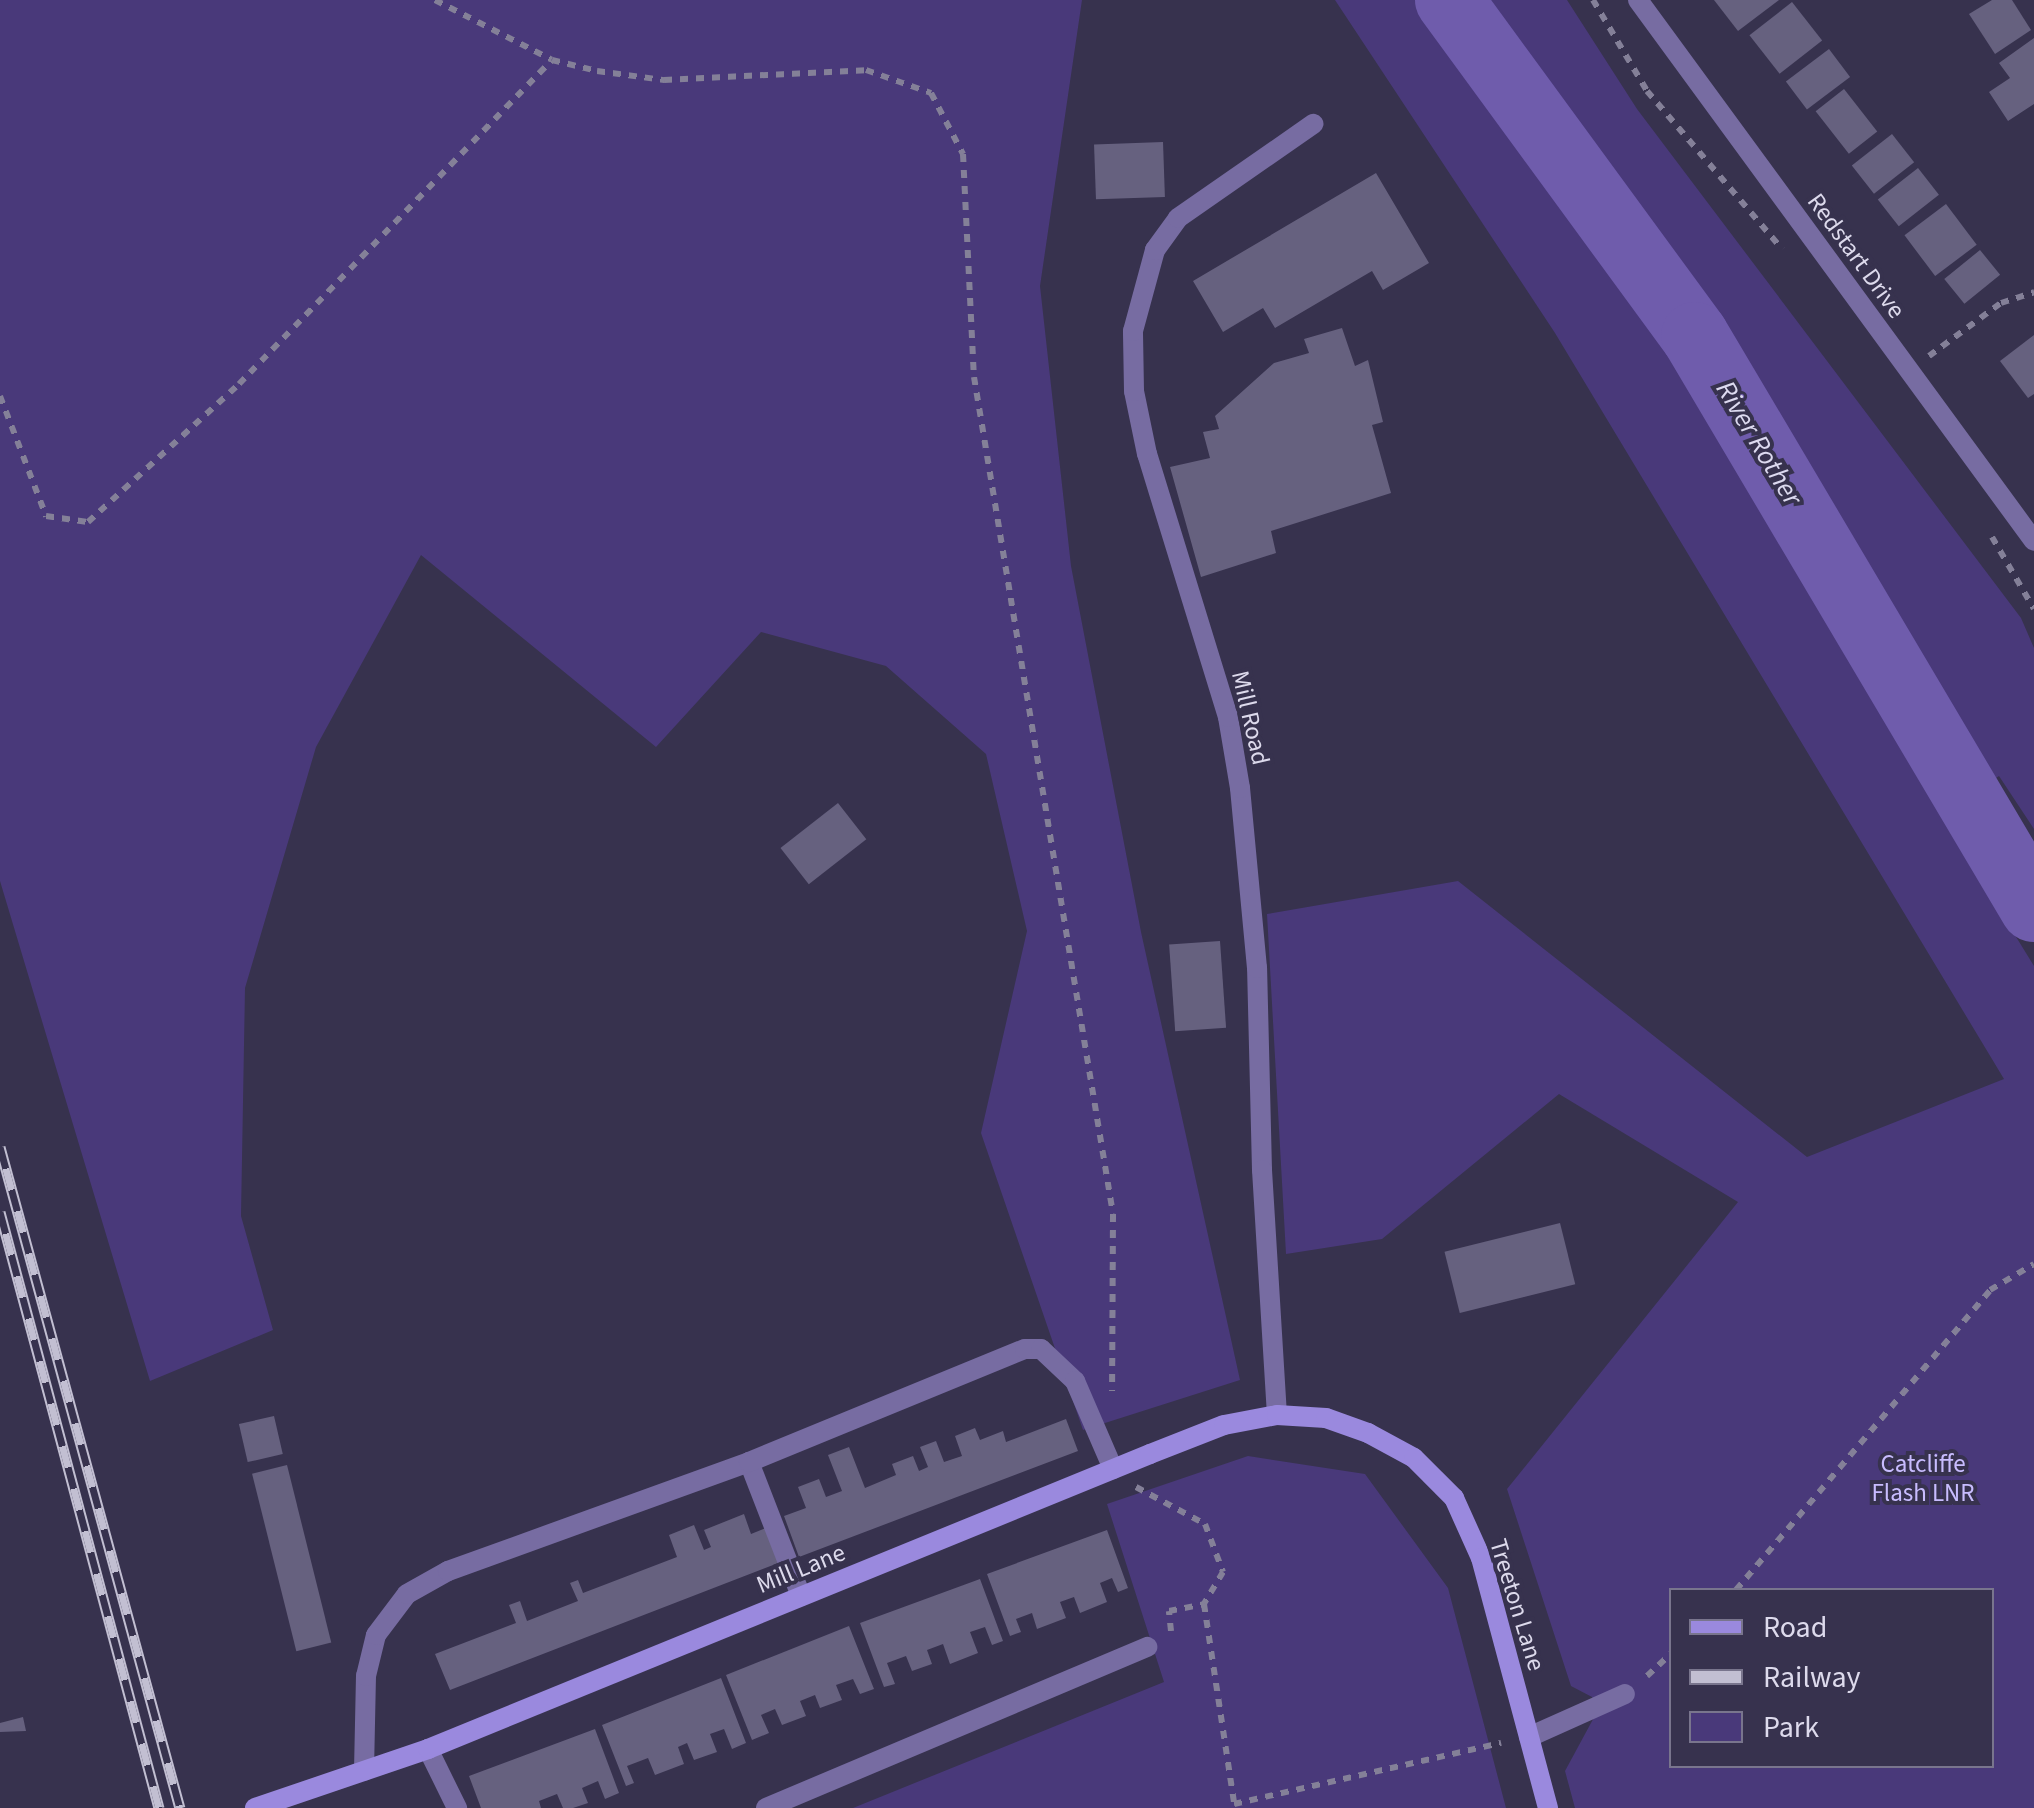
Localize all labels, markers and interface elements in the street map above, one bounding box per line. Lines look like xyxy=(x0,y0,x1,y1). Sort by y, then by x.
street label: Redstart Drive xyxy=(1801,188,1911,324)
water label: River Rother xyxy=(1709,375,1809,511)
street label: Mill Road xyxy=(1225,668,1275,768)
park label: Catcliffe Flash LNR xyxy=(1872,1450,1974,1509)
street label: Treeton Lane xyxy=(1483,1535,1551,1675)
street label: Mill Lane xyxy=(752,1538,850,1600)
legend xyxy=(1669,1588,1994,1768)
text: Road xyxy=(1763,1606,1827,1649)
text: Railway xyxy=(1763,1656,1861,1699)
text: Park xyxy=(1763,1706,1819,1749)

